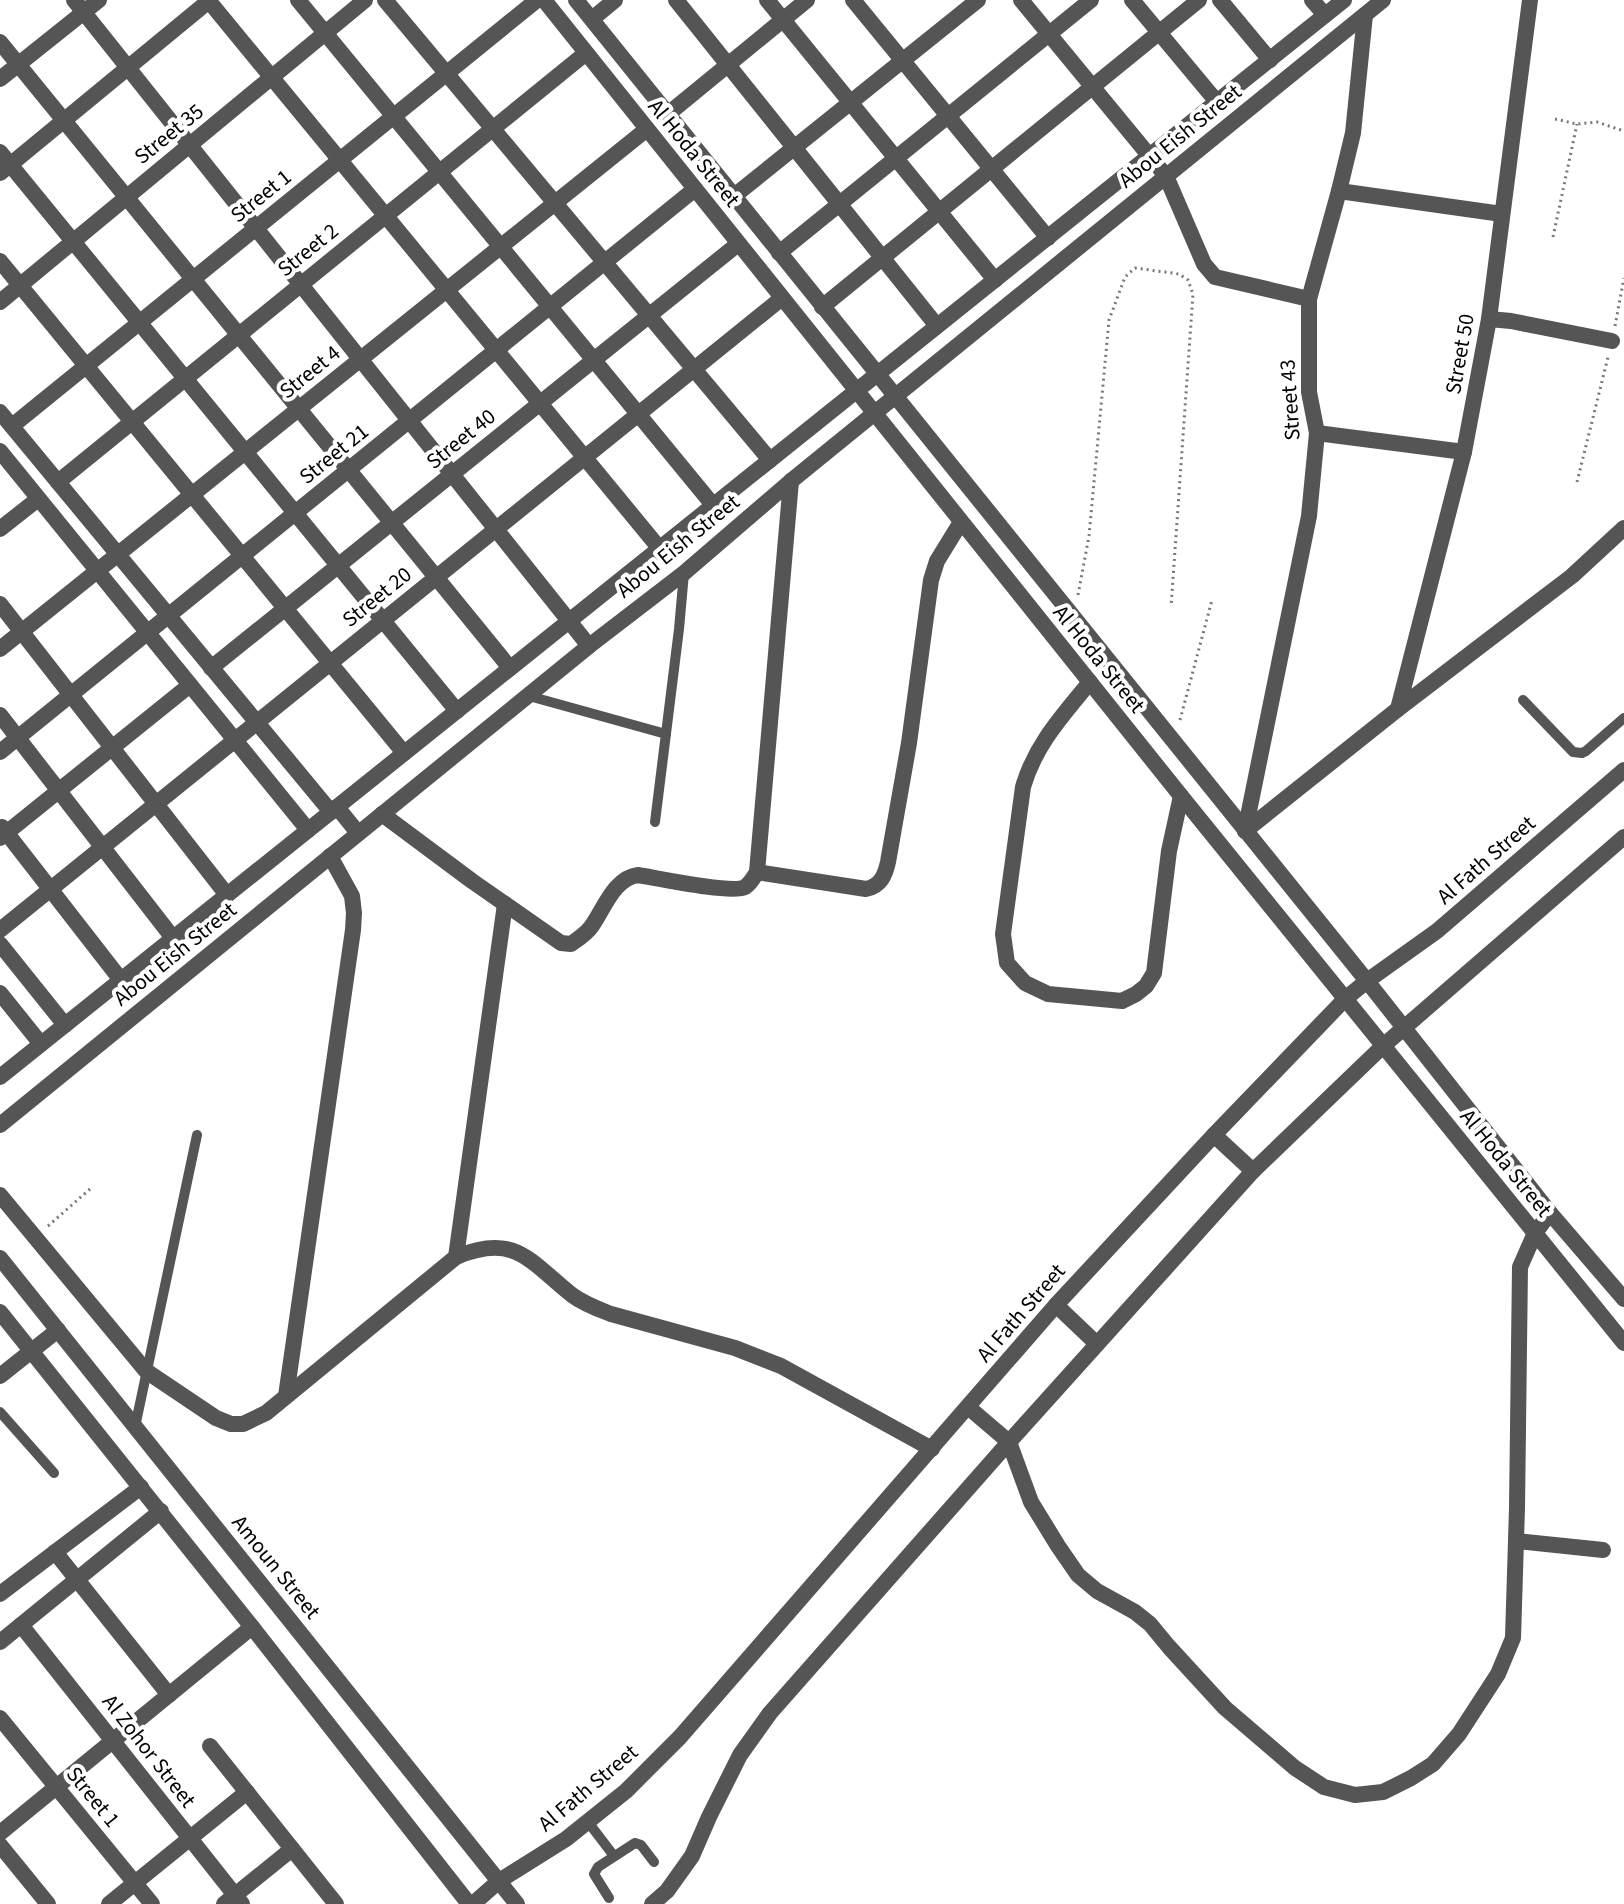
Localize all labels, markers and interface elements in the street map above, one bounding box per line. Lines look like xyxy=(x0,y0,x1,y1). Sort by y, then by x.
street label: Abou Eish Street xyxy=(1112,76,1249,196)
street label: Al Hoda Street xyxy=(640,92,748,214)
street label: Street 35 xyxy=(127,96,211,172)
street label: Street 1 xyxy=(224,161,298,231)
street label: Street 2 xyxy=(271,215,345,285)
street label: Street 50 xyxy=(1437,311,1483,397)
street label: Street 4 xyxy=(273,337,347,407)
street label: Street 43 xyxy=(1271,358,1309,442)
street label: Street 40 xyxy=(419,401,503,477)
street label: Street 21 xyxy=(292,416,376,492)
street label: Abou Eish Street xyxy=(610,486,747,606)
street label: Street 20 xyxy=(335,559,419,635)
street label: Al Hoda Street xyxy=(1045,598,1153,720)
street label: Al Fath Street xyxy=(1430,808,1543,912)
street label: Abou Eish Street xyxy=(107,894,244,1014)
street label: Al Hoda Street xyxy=(1452,1102,1560,1224)
street label: Al Fath Street xyxy=(969,1256,1073,1369)
street label: Amoun Street xyxy=(224,1508,328,1626)
street label: Al Zohor Street xyxy=(94,1687,204,1815)
street label: Al Fath Street xyxy=(531,1736,645,1839)
street label: Street 1 xyxy=(58,1760,128,1834)

